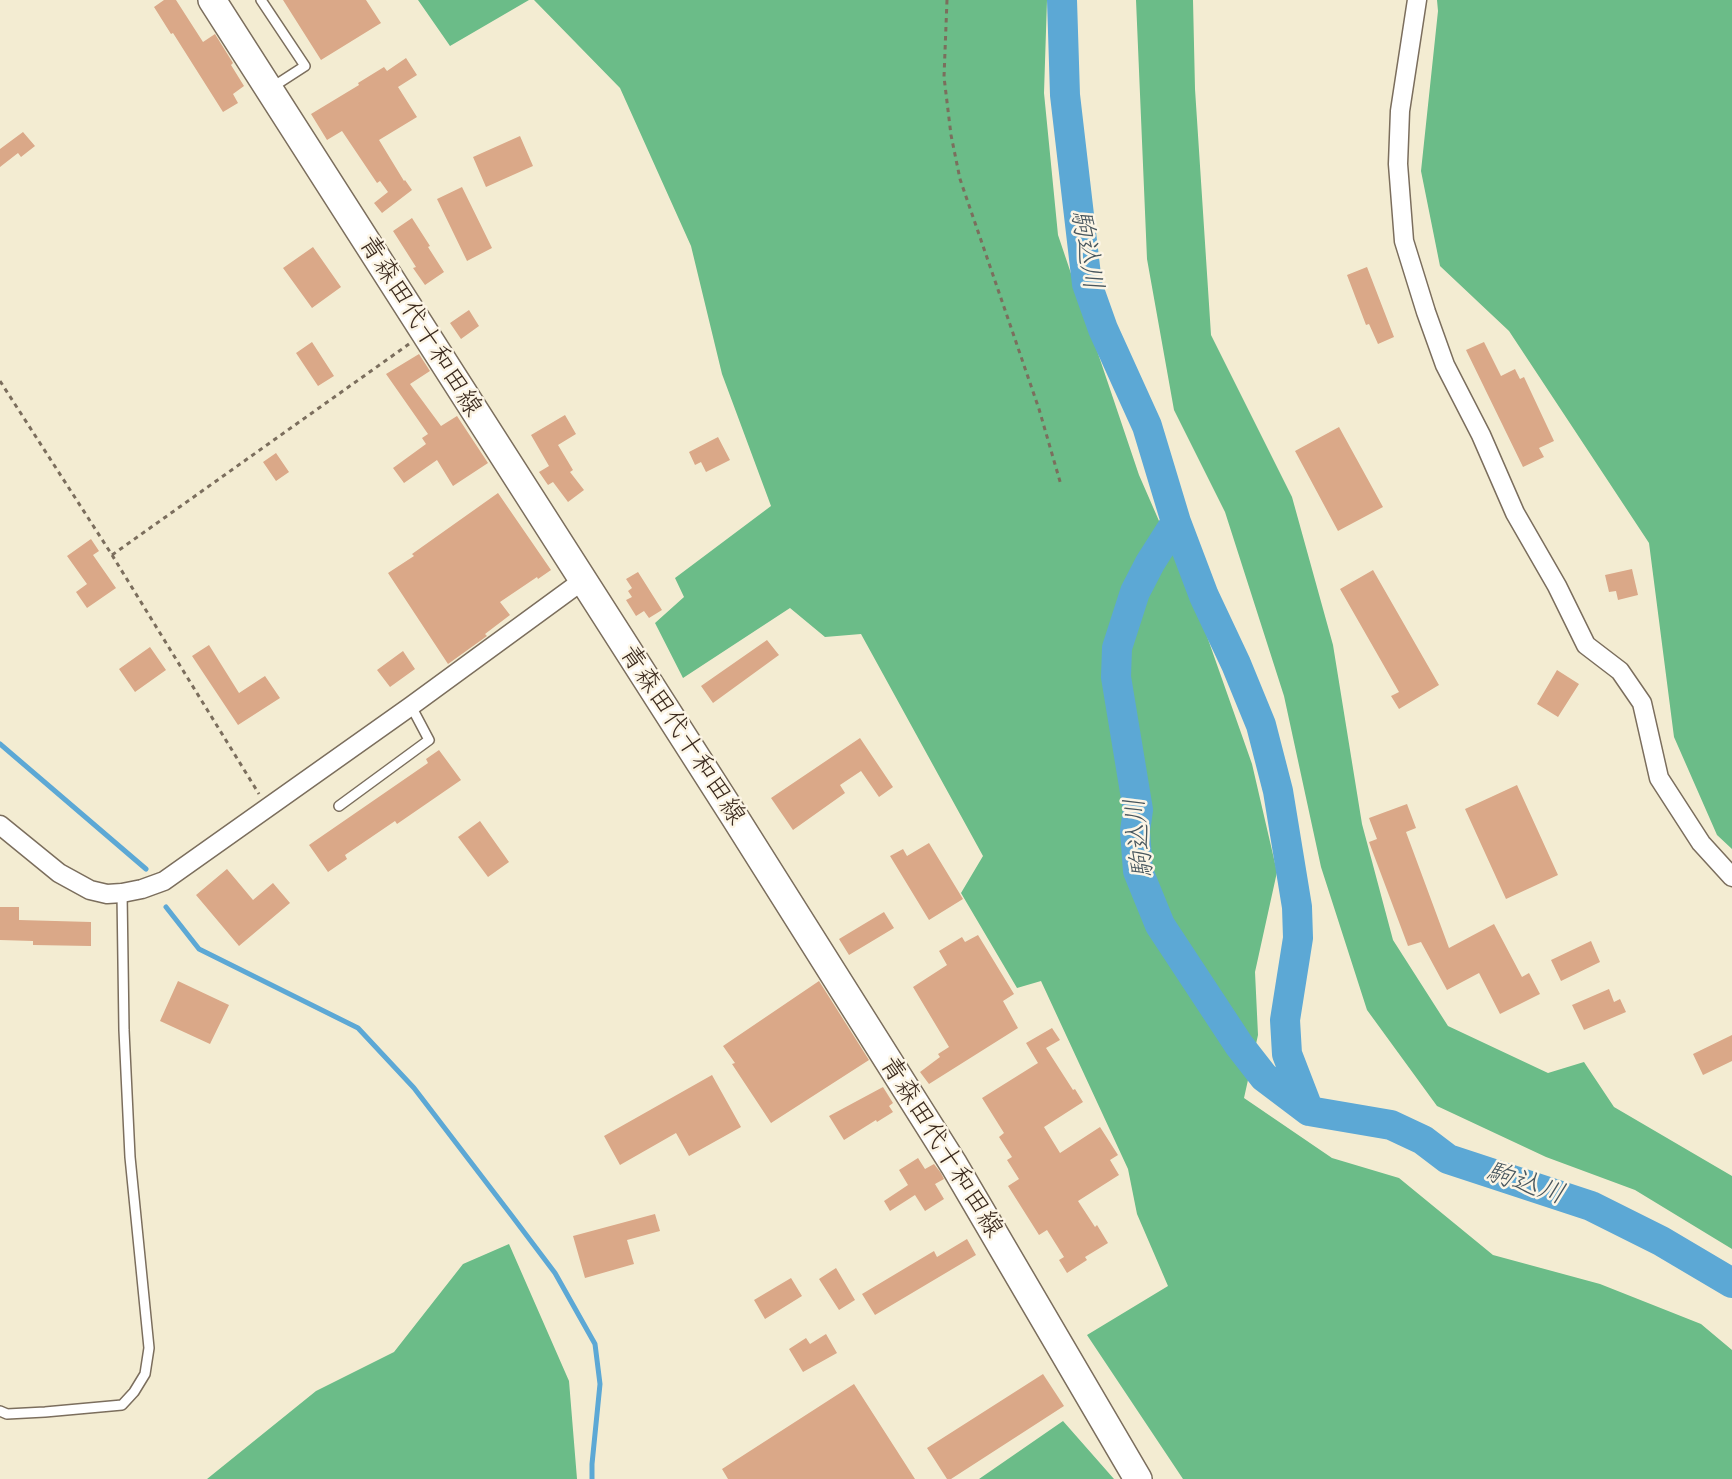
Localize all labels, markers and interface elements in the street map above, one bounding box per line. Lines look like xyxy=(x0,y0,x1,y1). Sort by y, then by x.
water label: 駒込川 xyxy=(1063,207,1109,293)
street label: 青森田代十和田線 xyxy=(352,230,488,422)
street label: 青森田代十和田線 xyxy=(612,639,752,831)
water label: 駒込川 xyxy=(1119,796,1161,880)
street label: 青森田代十和田線 xyxy=(873,1051,1009,1243)
water label: 駒込川 xyxy=(1481,1156,1569,1212)

